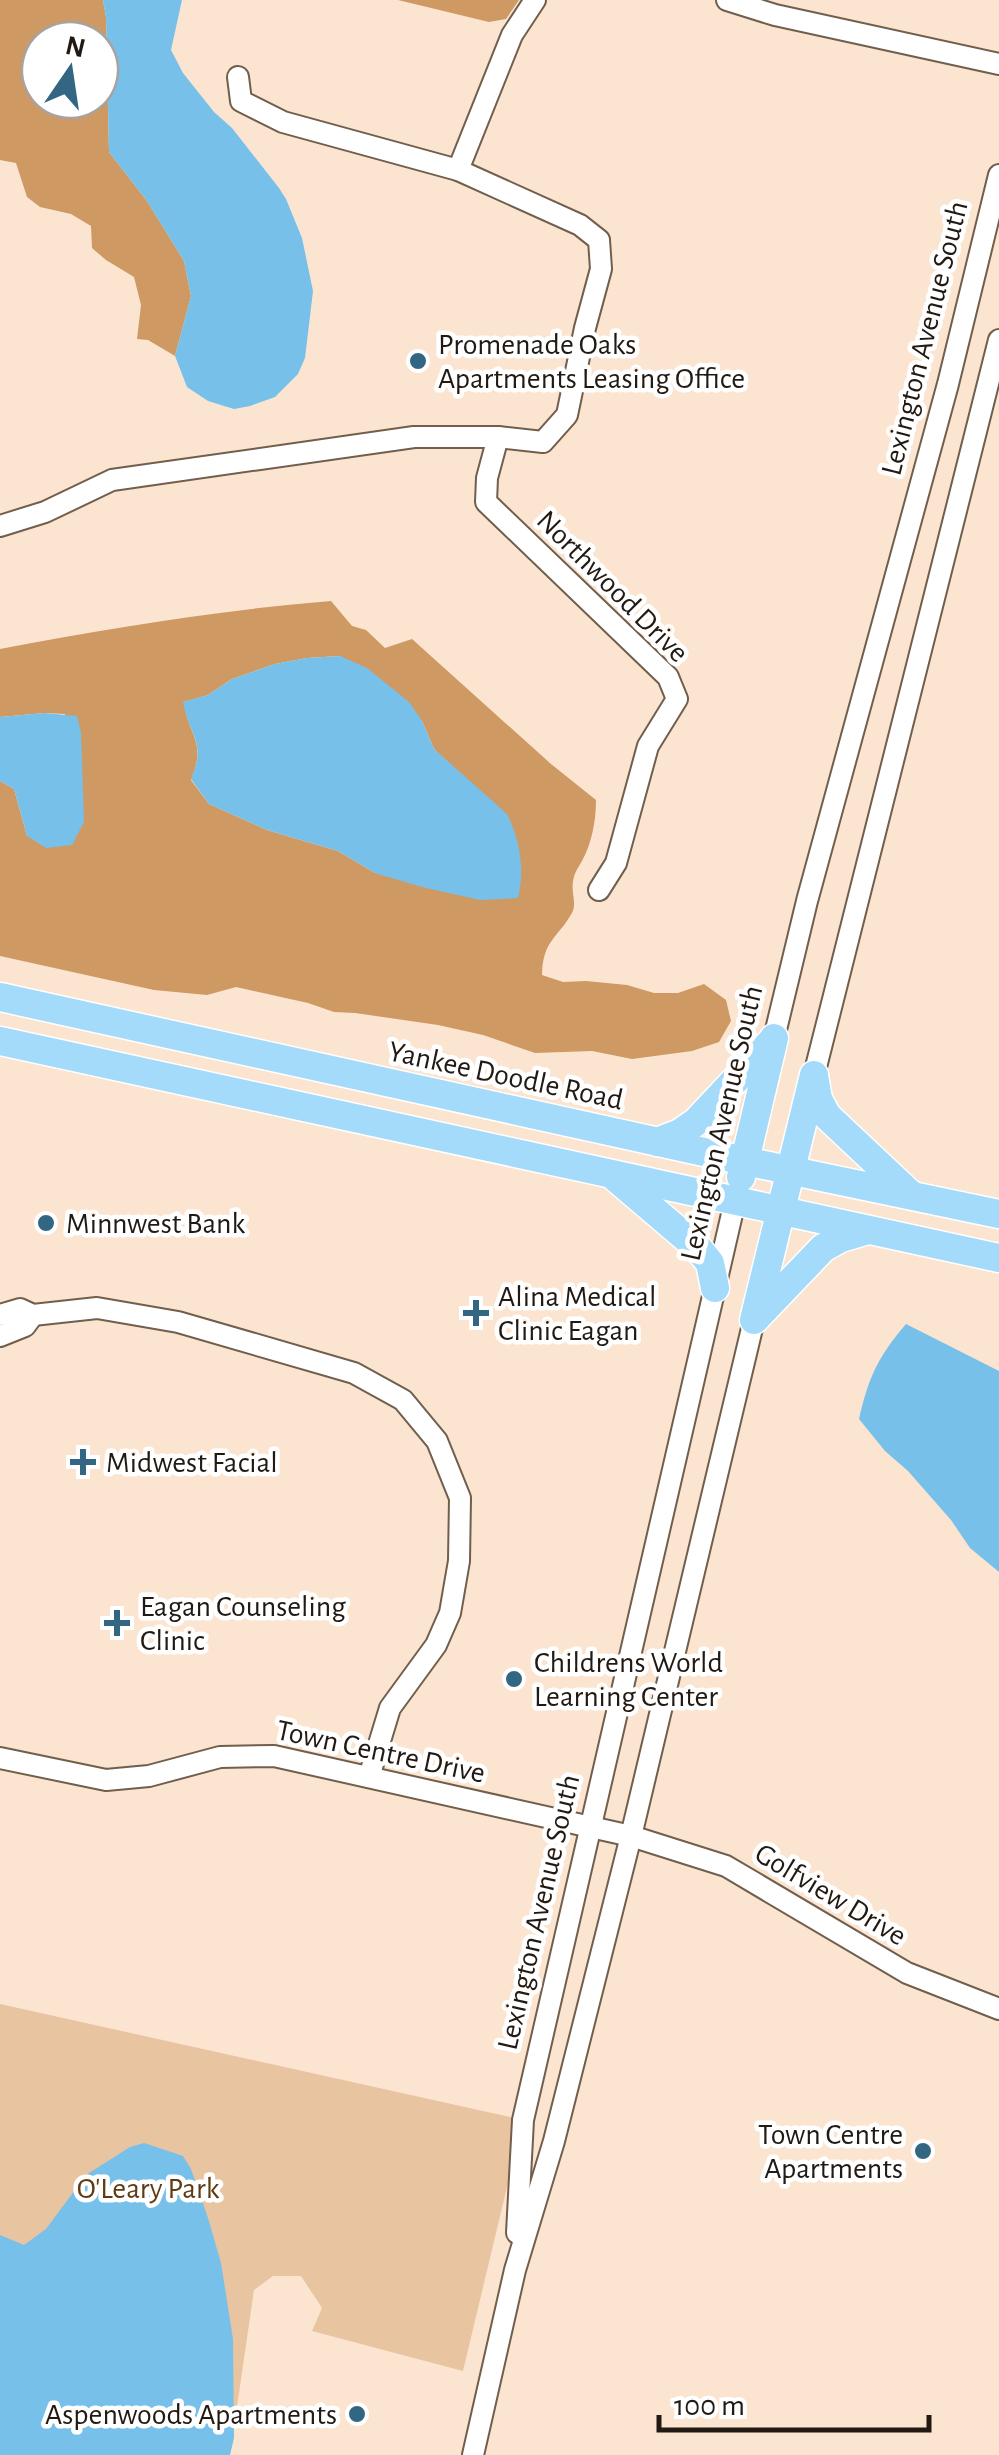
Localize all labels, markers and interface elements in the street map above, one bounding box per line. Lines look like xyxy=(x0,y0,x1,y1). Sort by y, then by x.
north arrow xyxy=(20,20,120,120)
text: N xyxy=(63,32,88,63)
street label: Lexington Avenue South xyxy=(876,198,974,478)
place label: Promenade Oaks Apartments Leasing Office xyxy=(438,330,745,394)
marker: Promenade Oaks Apartments Leasing Office xyxy=(407,350,429,372)
street label: Northwood Drive xyxy=(531,505,694,668)
street label: Lexington Avenue South xyxy=(676,983,768,1264)
street label: Yankee Doodle Road xyxy=(386,1036,626,1115)
place label: Minnwest Bank xyxy=(66,1209,245,1239)
marker: Minnwest Bank xyxy=(35,1212,57,1234)
place label: Alina Medical Clinic Eagan xyxy=(498,1282,657,1346)
marker: Alina Medical Clinic Eagan xyxy=(463,1300,489,1326)
place label: Midwest Facial xyxy=(106,1448,278,1478)
marker: Midwest Facial xyxy=(70,1449,96,1475)
place label: Eagan Counseling Clinic xyxy=(140,1592,346,1656)
marker: Eagan Counseling Clinic xyxy=(104,1610,130,1636)
place label: Childrens World Learning Center xyxy=(534,1648,723,1712)
marker: Childrens World Learning Center xyxy=(503,1668,525,1690)
street label: Town Centre Drive xyxy=(274,1715,488,1789)
street label: Lexington Avenue South xyxy=(493,1772,585,2053)
street label: Golfview Drive xyxy=(750,1838,911,1952)
place label: Town Centre Apartments xyxy=(758,2120,903,2184)
marker: Town Centre Apartments xyxy=(912,2140,934,2162)
park label: O'Leary Park xyxy=(77,2174,220,2204)
scale bar xyxy=(659,2370,929,2432)
text: 100 m xyxy=(674,2391,745,2421)
place label: Aspenwoods Apartments xyxy=(45,2400,337,2430)
marker: Aspenwoods Apartments xyxy=(346,2403,368,2425)

